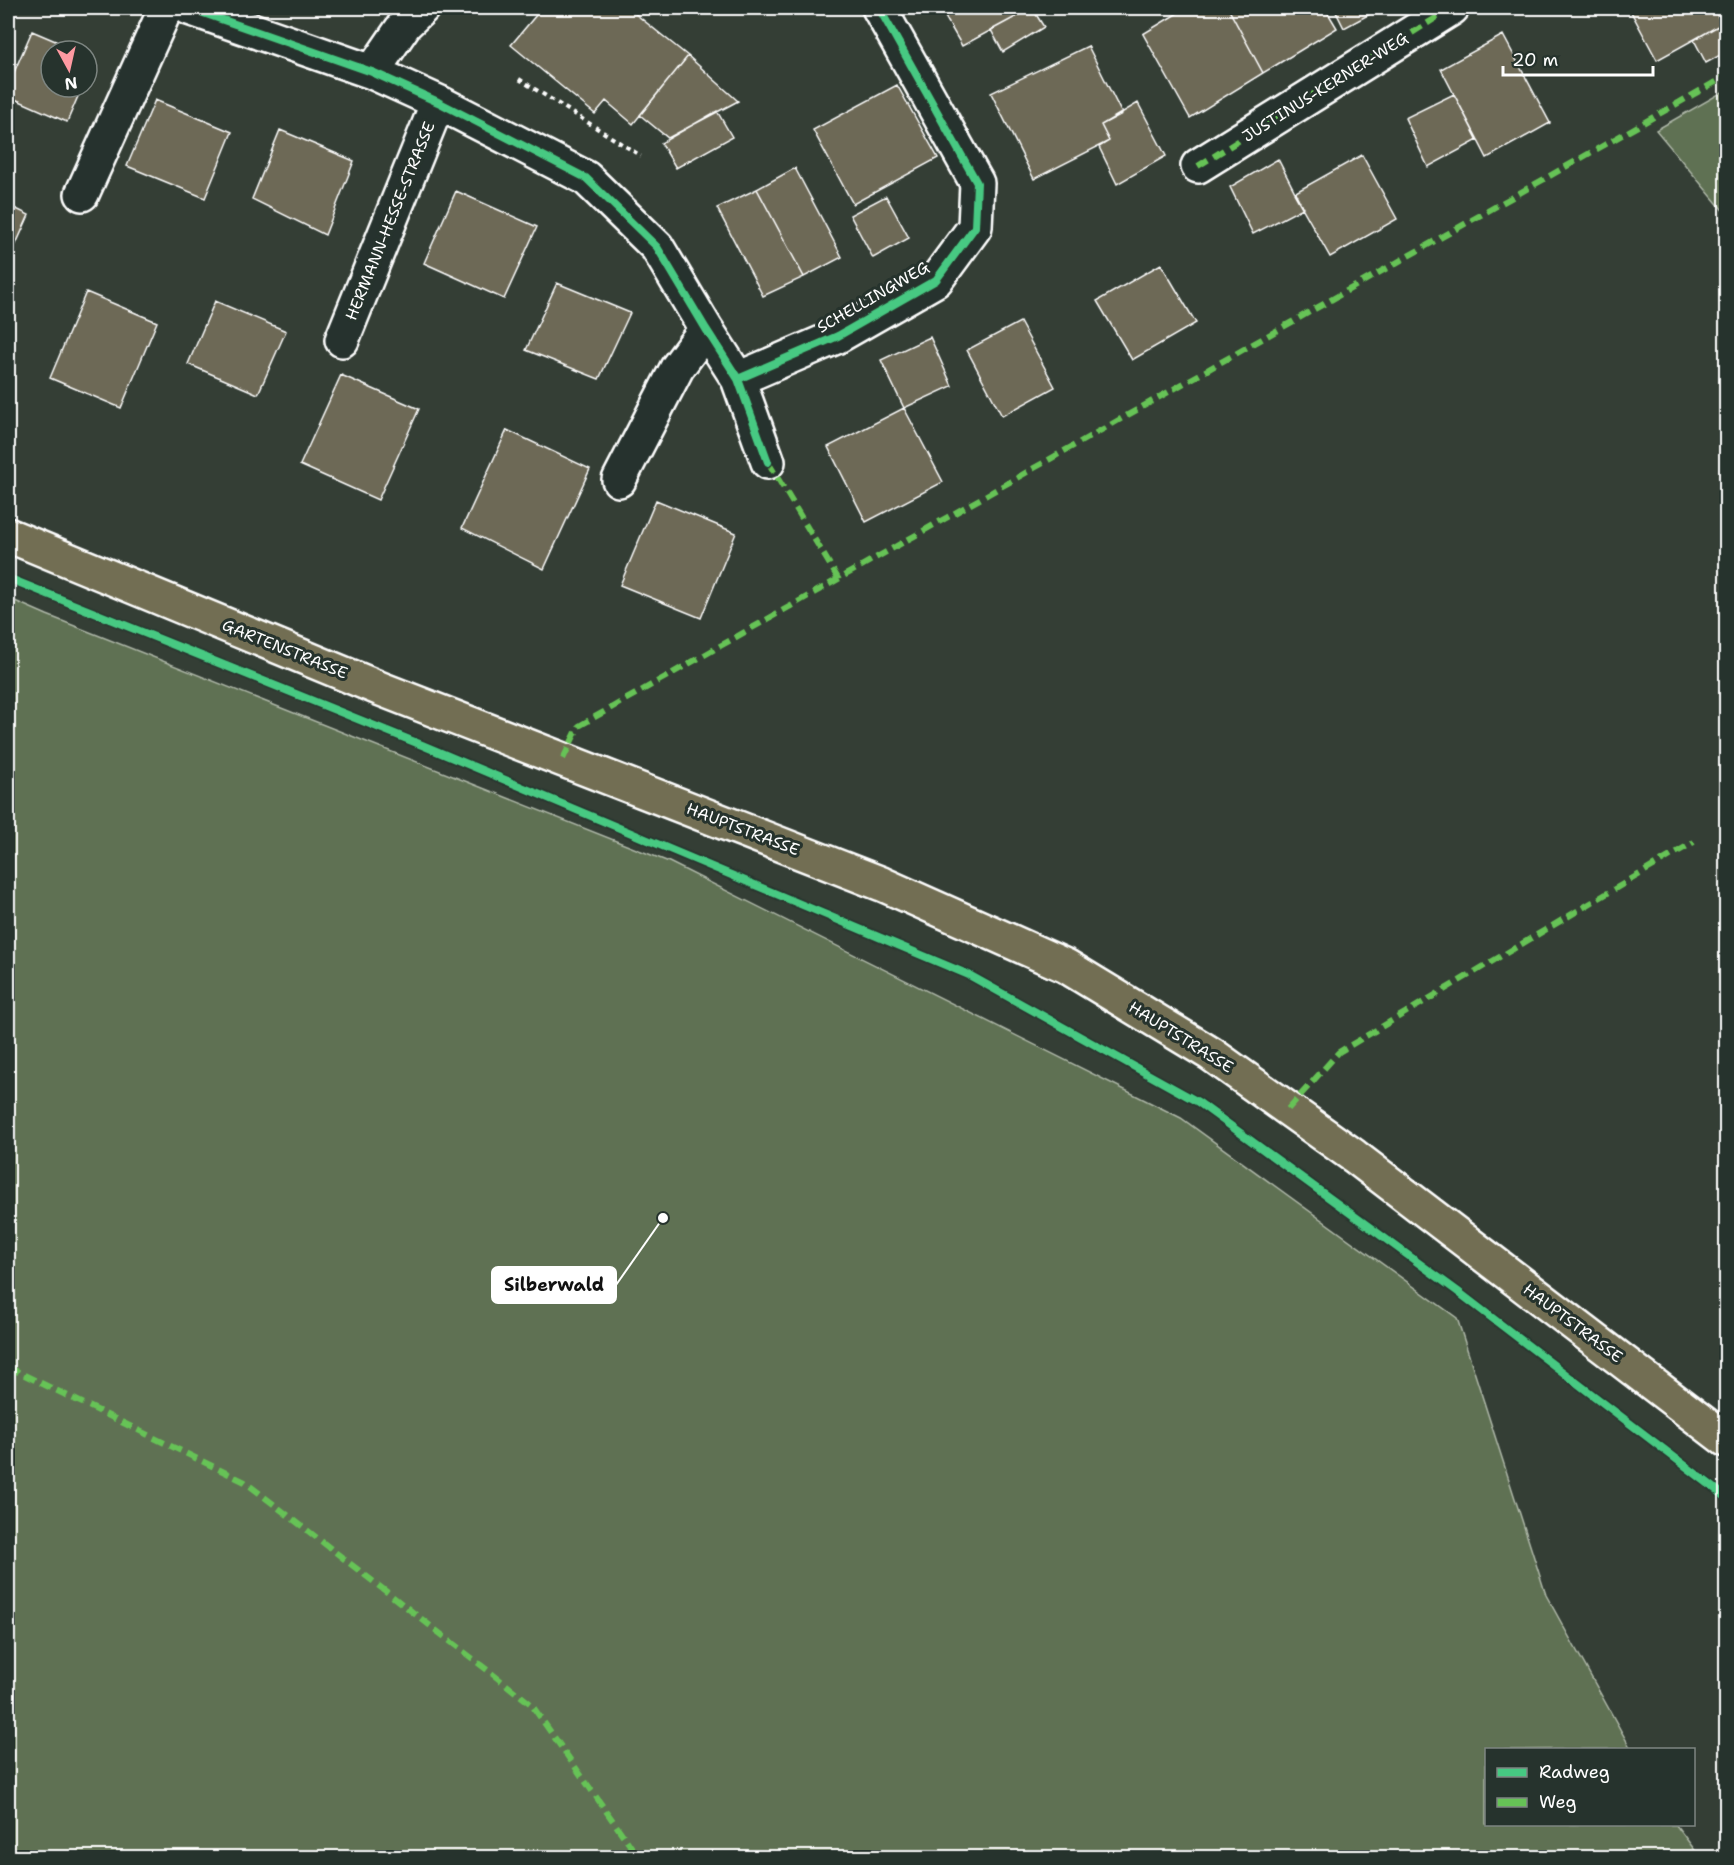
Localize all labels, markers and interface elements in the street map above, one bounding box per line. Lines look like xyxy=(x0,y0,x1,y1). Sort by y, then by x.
street label: JUSTINUS-KERNER-WEG xyxy=(1238,27,1412,147)
north arrow xyxy=(39,39,99,99)
scale bar xyxy=(1503,39,1653,77)
text: 20 m xyxy=(1512,48,1558,72)
text: N xyxy=(63,72,79,95)
street label: HERMANN-HESSE-STRASSE xyxy=(340,119,440,323)
street label: SCHELLINGWEG xyxy=(813,256,933,338)
street label: GARTENSTRASSE xyxy=(219,614,351,684)
street label: HAUPTSTRASSE xyxy=(684,798,802,860)
street label: HAUPTSTRASSE xyxy=(1125,996,1237,1078)
callout: Silberwald xyxy=(492,1267,616,1303)
text: Silberwald xyxy=(504,1273,604,1297)
street label: HAUPTSTRASSE xyxy=(1519,1279,1627,1367)
legend xyxy=(1485,1748,1695,1826)
text: Radweg xyxy=(1539,1760,1610,1784)
text: Weg xyxy=(1539,1790,1577,1814)

